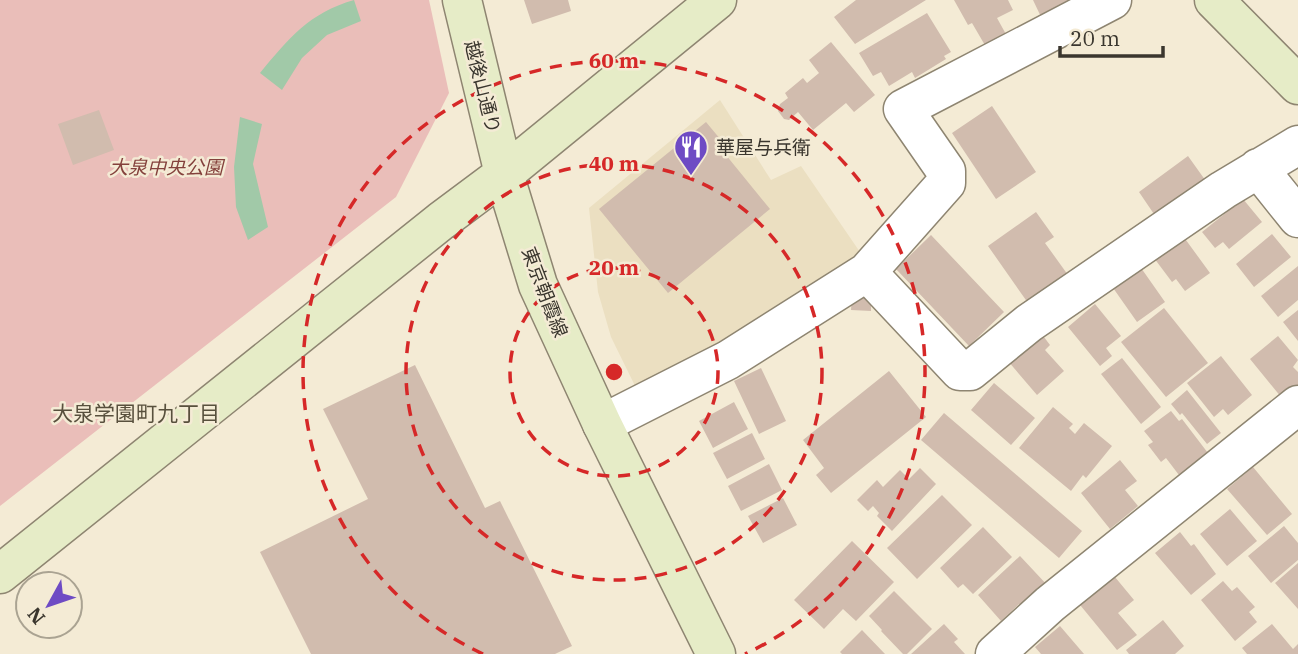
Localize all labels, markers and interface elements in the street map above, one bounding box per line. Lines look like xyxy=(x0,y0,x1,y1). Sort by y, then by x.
scale bar xyxy=(1060,14,1163,58)
text: 20 m xyxy=(1070,24,1120,52)
street label: 越後山通り xyxy=(460,38,506,136)
text: 60 m xyxy=(589,46,639,74)
restaurant icon: 華屋与兵衛 xyxy=(672,128,710,177)
place label: 華屋与兵衛 xyxy=(716,135,811,159)
text: 40 m xyxy=(589,149,639,177)
park label: 大泉中央公園 xyxy=(109,155,226,179)
street label: 東京朝霞線 xyxy=(517,243,573,341)
text: 20 m xyxy=(589,253,639,281)
centre of rings xyxy=(602,360,626,384)
district label: 大泉学園町九丁目 xyxy=(52,399,220,427)
north arrow xyxy=(14,570,84,640)
text: N xyxy=(22,602,50,629)

